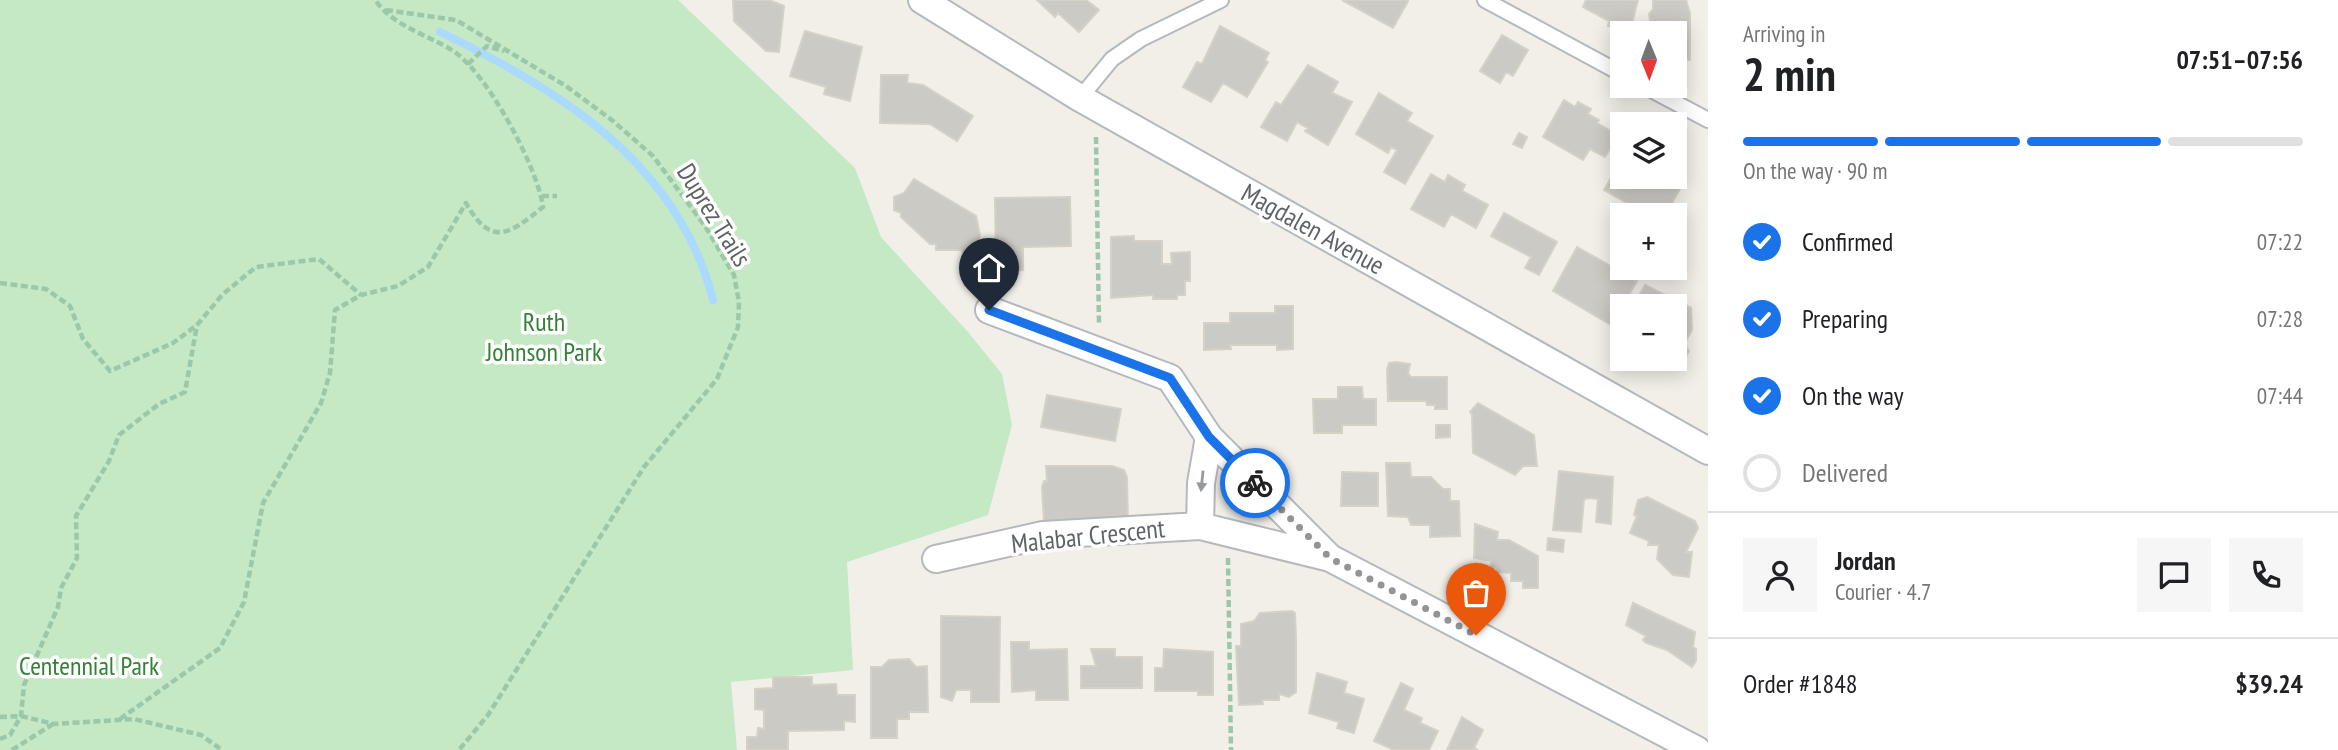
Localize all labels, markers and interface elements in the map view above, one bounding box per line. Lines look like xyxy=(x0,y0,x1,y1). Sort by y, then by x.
text: Arriving in xyxy=(1743,19,1825,48)
north arrow xyxy=(1610,21,1687,98)
map controls xyxy=(1610,21,1687,371)
text: 07:51–07:56 xyxy=(2176,43,2303,76)
text: 2 min xyxy=(1743,44,1836,104)
button: layers xyxy=(1610,112,1687,189)
text: On the way · 90 m xyxy=(1743,156,1887,185)
street label: Duprez Trails xyxy=(670,157,759,272)
street label: Magdalen Avenue xyxy=(1236,176,1391,281)
button: + xyxy=(1610,203,1687,280)
icon: check xyxy=(1743,223,1781,261)
text: Confirmed xyxy=(1802,225,1893,258)
text: 07:22 xyxy=(2257,227,2303,256)
pin xyxy=(959,238,1019,310)
icon: home xyxy=(970,249,1008,287)
button: − xyxy=(1610,294,1687,371)
icon: check xyxy=(1743,300,1781,338)
text: Preparing xyxy=(1802,302,1888,335)
text: 07:28 xyxy=(2257,304,2303,333)
park label: Ruth Johnson Park xyxy=(485,305,602,368)
icon: check xyxy=(1743,377,1781,415)
text: On the way xyxy=(1802,379,1904,412)
text: 07:44 xyxy=(2257,381,2303,410)
courier xyxy=(1220,448,1290,518)
text: Delivered xyxy=(1802,456,1888,489)
icon: bike xyxy=(1236,464,1274,502)
one-way arrow xyxy=(1196,470,1207,492)
street label: Malabar Crescent xyxy=(1010,511,1166,560)
button: person xyxy=(1743,538,1817,612)
button: chat xyxy=(2137,538,2211,612)
button: phone xyxy=(2229,538,2303,612)
text: Jordan xyxy=(1835,544,1896,577)
pin xyxy=(1446,563,1506,635)
icon: bag xyxy=(1457,574,1495,612)
text: Courier · 4.7 xyxy=(1835,577,1931,606)
park label: Centennial Park xyxy=(19,649,159,682)
text: Order #1848 xyxy=(1743,667,1858,700)
text: $39.24 xyxy=(2235,667,2303,700)

